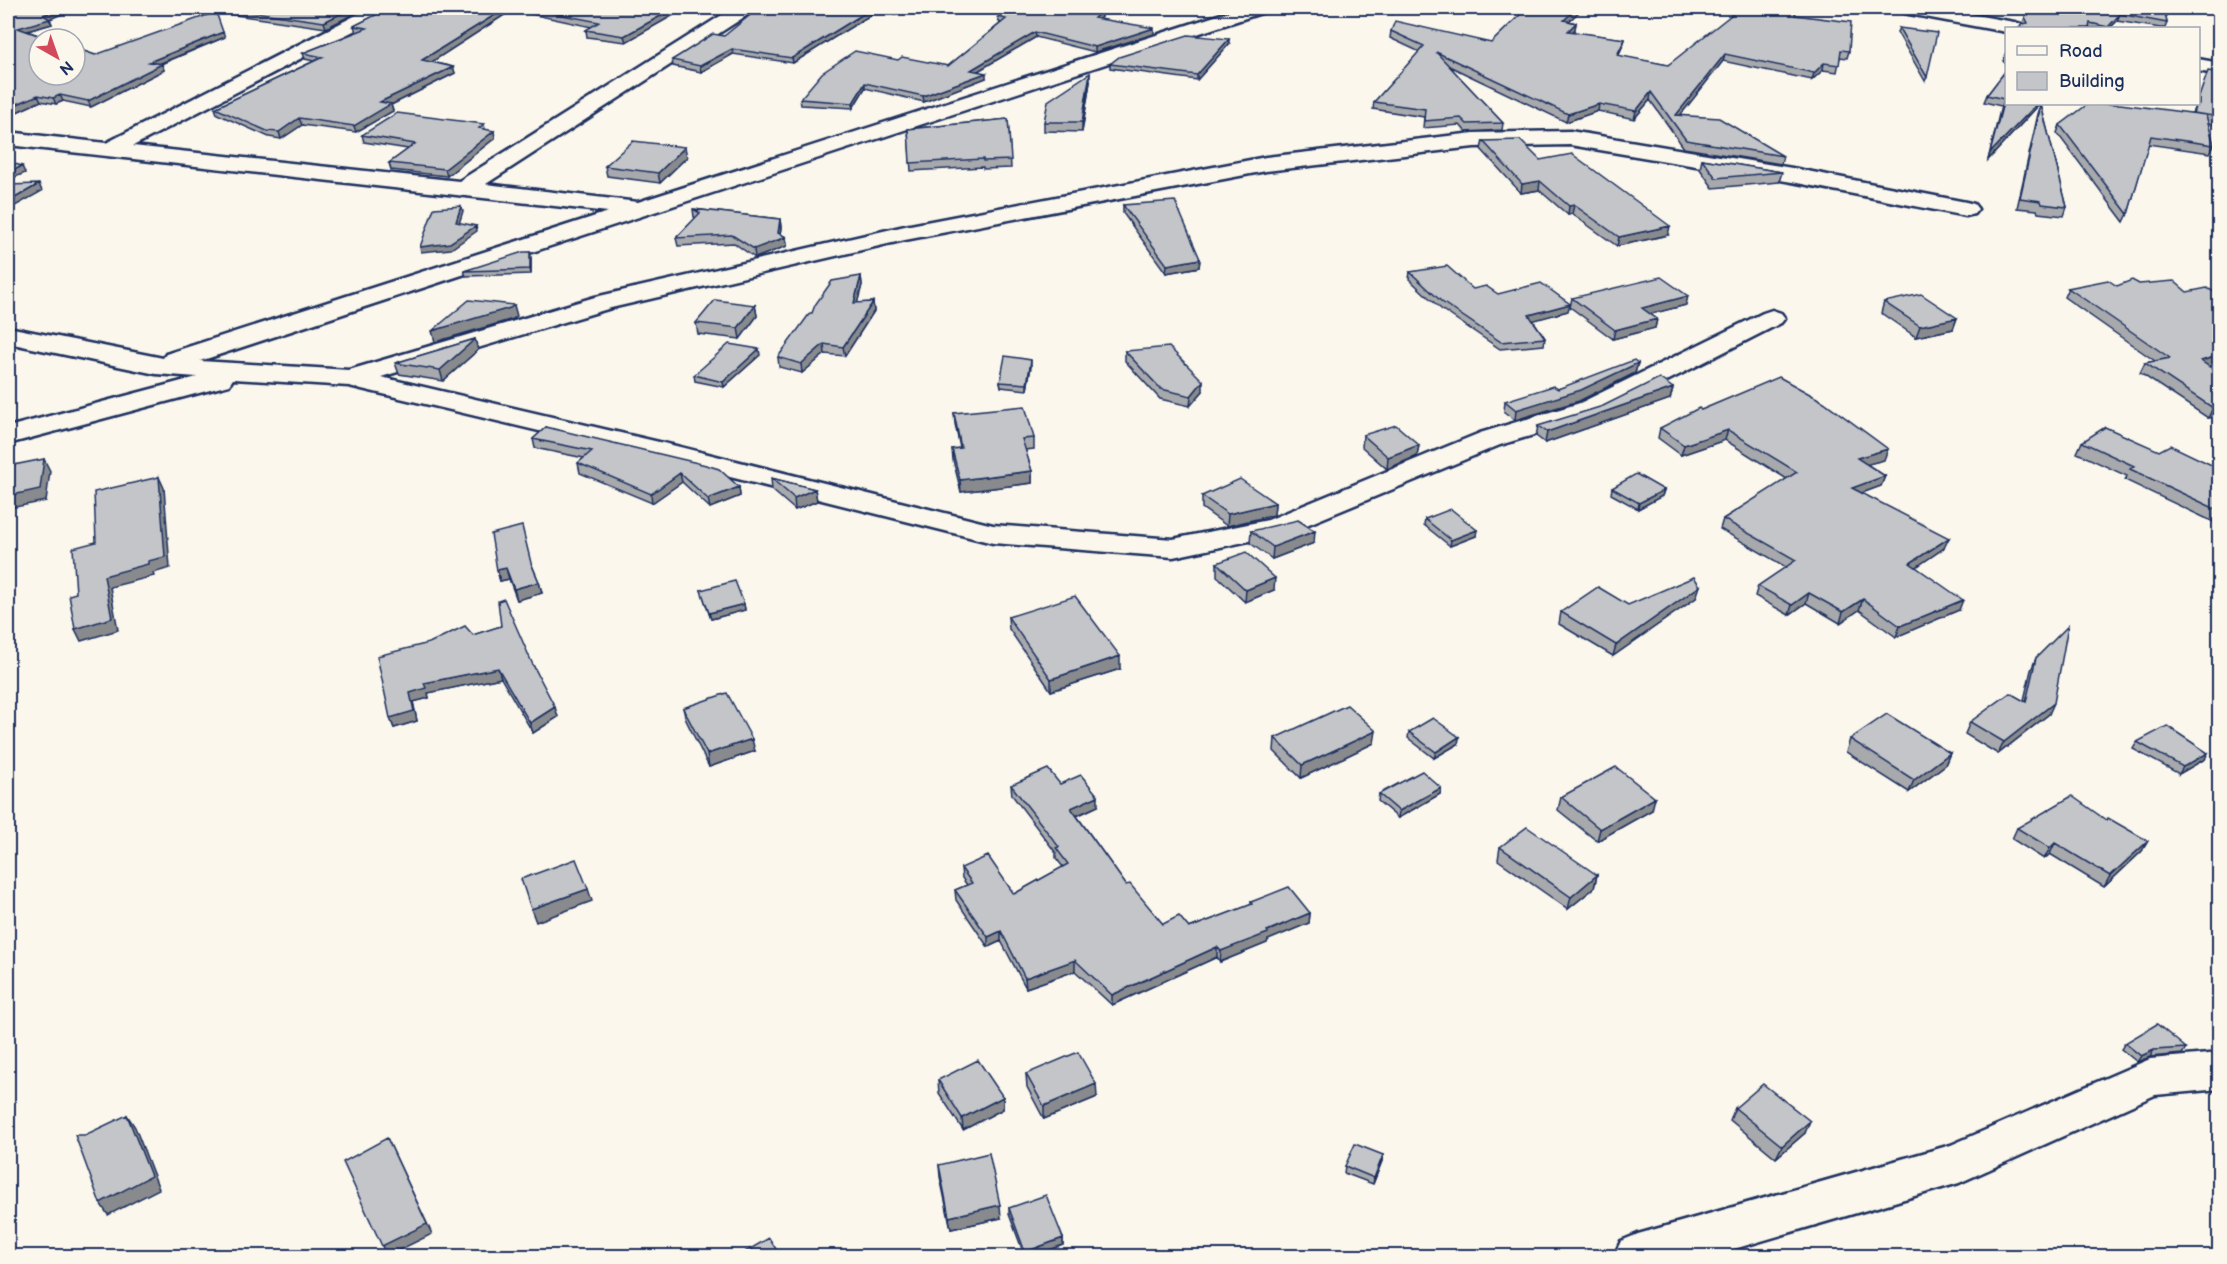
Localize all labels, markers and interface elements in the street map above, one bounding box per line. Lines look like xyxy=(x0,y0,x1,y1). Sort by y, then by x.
north arrow xyxy=(27,27,87,87)
legend xyxy=(2005,27,2200,105)
text: Road xyxy=(2059,41,2103,62)
text: N xyxy=(55,56,76,78)
text: Building xyxy=(2059,71,2125,92)

